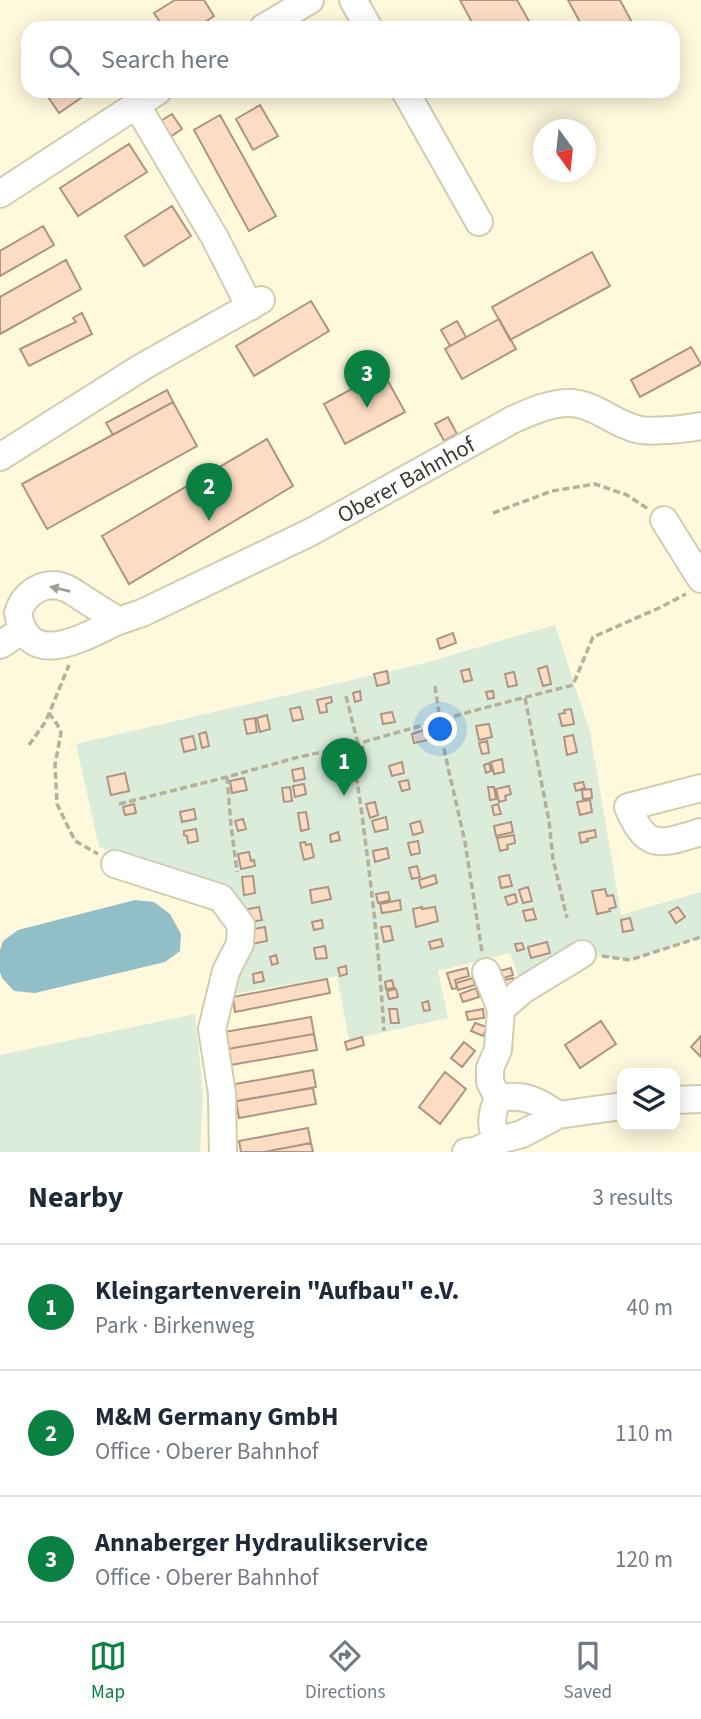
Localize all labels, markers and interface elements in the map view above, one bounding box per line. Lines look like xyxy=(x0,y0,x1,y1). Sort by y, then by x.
search box xyxy=(21,21,680,98)
icon: search xyxy=(45,41,83,79)
text: Search here xyxy=(101,41,229,78)
north arrow xyxy=(533,119,596,182)
pin: 3 xyxy=(344,350,390,408)
street label: Oberer Bahnhof xyxy=(331,428,482,532)
pin: 2 xyxy=(186,463,232,521)
one-way arrow xyxy=(48,583,70,594)
your location xyxy=(423,712,457,746)
pin: 1 xyxy=(321,738,367,796)
map controls xyxy=(617,1068,680,1131)
button: layers xyxy=(617,1068,680,1131)
text: Nearby xyxy=(28,1176,123,1219)
text: 3 results xyxy=(593,1181,673,1214)
text: Kleingartenverein "Aufbau" e.V. xyxy=(95,1272,459,1309)
text: 1 xyxy=(45,1291,57,1324)
text: 40 m xyxy=(626,1291,673,1324)
text: Park · Birkenweg xyxy=(95,1309,254,1342)
text: M&M Germany GmbH xyxy=(95,1398,338,1435)
text: 2 xyxy=(45,1417,57,1450)
text: 110 m xyxy=(615,1417,673,1450)
text: Office · Oberer Bahnhof xyxy=(95,1435,319,1468)
text: Annaberger Hydraulikservice xyxy=(95,1524,428,1561)
text: 3 xyxy=(45,1543,57,1576)
text: 120 m xyxy=(615,1543,673,1576)
text: Office · Oberer Bahnhof xyxy=(95,1561,319,1594)
tab: Map xyxy=(89,1637,127,1706)
tab: Directions xyxy=(305,1637,385,1706)
tab: Saved xyxy=(563,1637,612,1706)

